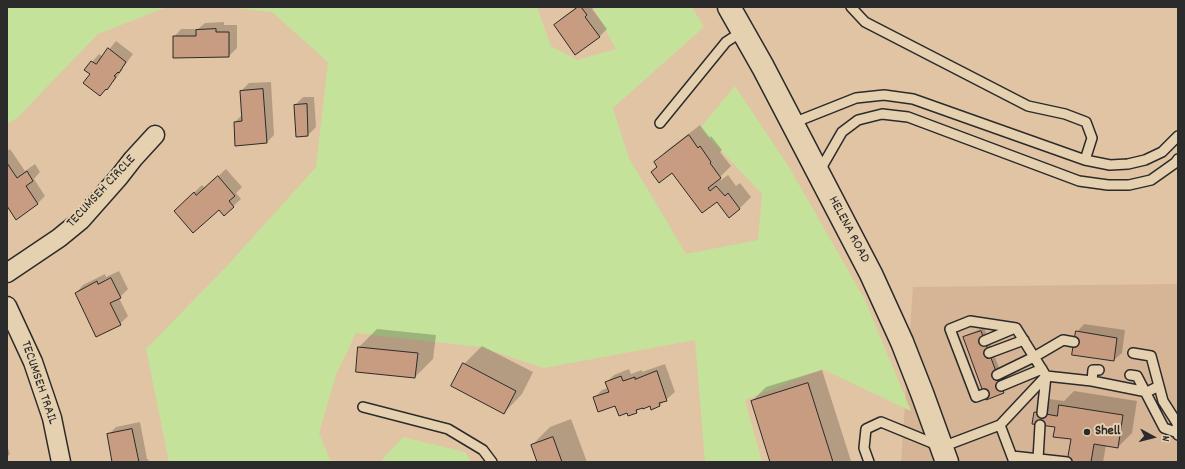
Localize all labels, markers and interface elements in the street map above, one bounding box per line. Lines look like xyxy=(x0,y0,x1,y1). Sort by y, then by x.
street label: TECUMSEH CIRCLE xyxy=(64,152,140,232)
street label: HELENA ROAD xyxy=(823,194,873,266)
street label: TECUMSEH TRAIL xyxy=(16,339,60,427)
north arrow xyxy=(1133,417,1173,457)
place label: Shell xyxy=(1095,424,1120,440)
marker: Shell xyxy=(1082,427,1092,437)
text: N xyxy=(1157,435,1173,442)

